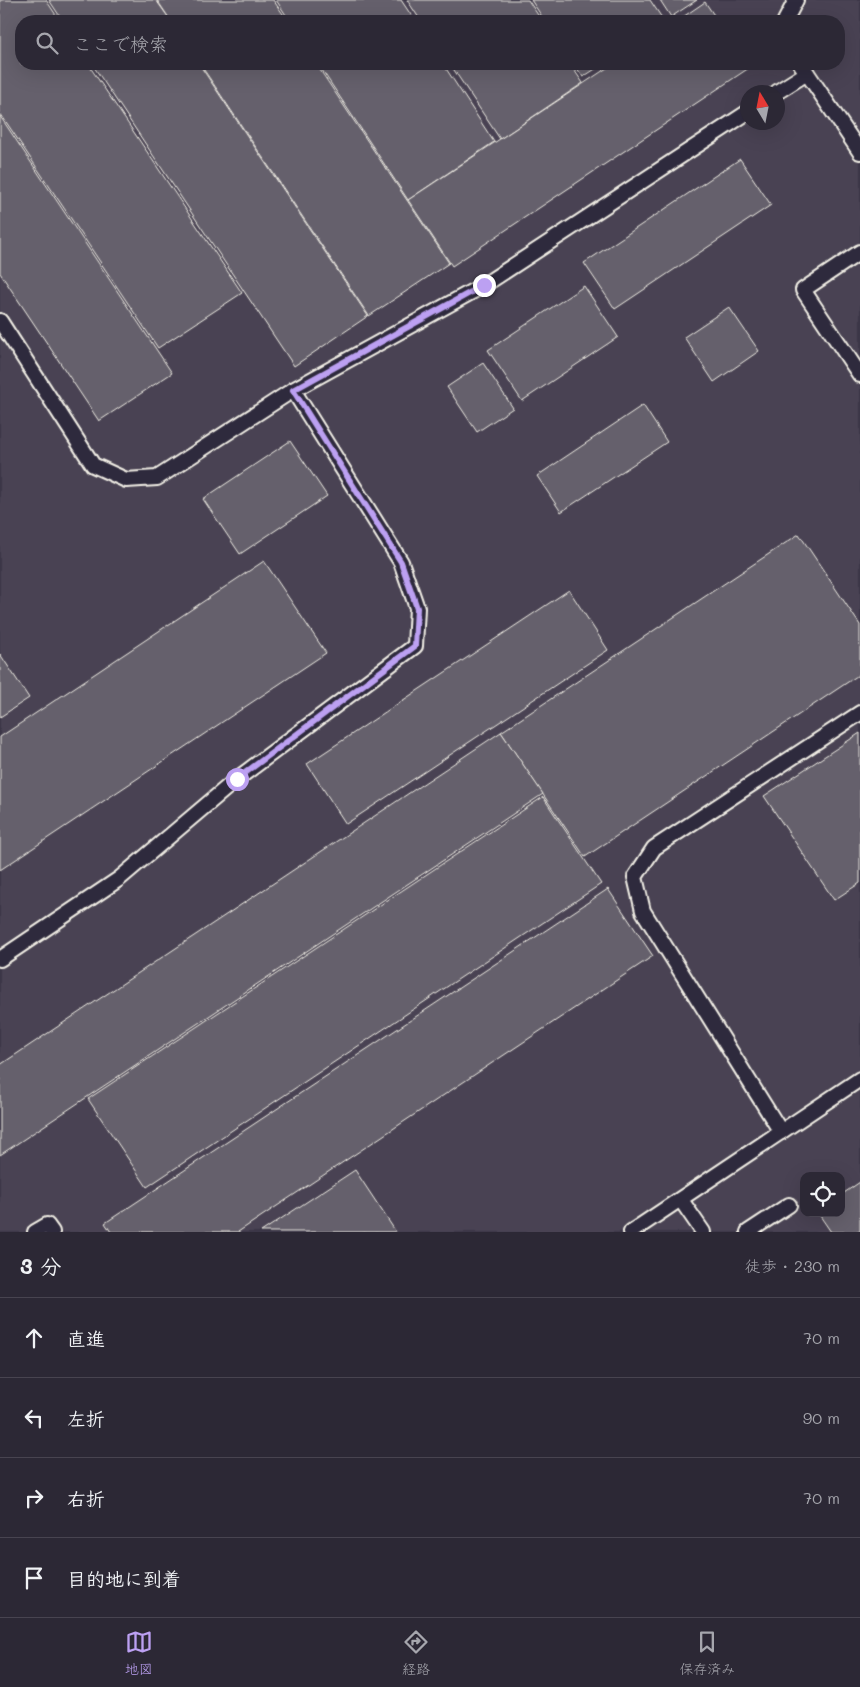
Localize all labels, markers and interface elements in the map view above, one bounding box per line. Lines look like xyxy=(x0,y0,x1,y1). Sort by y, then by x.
search box xyxy=(15,15,845,70)
icon: search xyxy=(33,29,61,57)
text: ここで検索 xyxy=(73,31,168,56)
north arrow xyxy=(740,85,785,130)
route end xyxy=(473,274,496,297)
route start xyxy=(226,768,249,791)
map controls xyxy=(800,1172,845,1217)
button: locate xyxy=(800,1172,845,1217)
text: 3 分 xyxy=(20,1252,61,1279)
text: 徒歩 · 230 m xyxy=(745,1255,840,1276)
icon: ahead xyxy=(20,1324,48,1352)
text: 直進 xyxy=(67,1326,105,1351)
text: 70 m xyxy=(803,1327,840,1348)
icon: left xyxy=(20,1404,48,1432)
text: 左折 xyxy=(67,1406,105,1431)
text: 90 m xyxy=(803,1407,840,1428)
icon: right xyxy=(20,1484,48,1512)
text: 右折 xyxy=(67,1486,105,1511)
text: 70 m xyxy=(803,1487,840,1508)
icon: arrive xyxy=(20,1564,48,1592)
text: 目的地に到着 xyxy=(67,1566,181,1591)
tab: 地図 xyxy=(125,1628,153,1678)
tab: 経路 xyxy=(402,1628,430,1678)
tab: 保存済み xyxy=(679,1628,735,1678)

